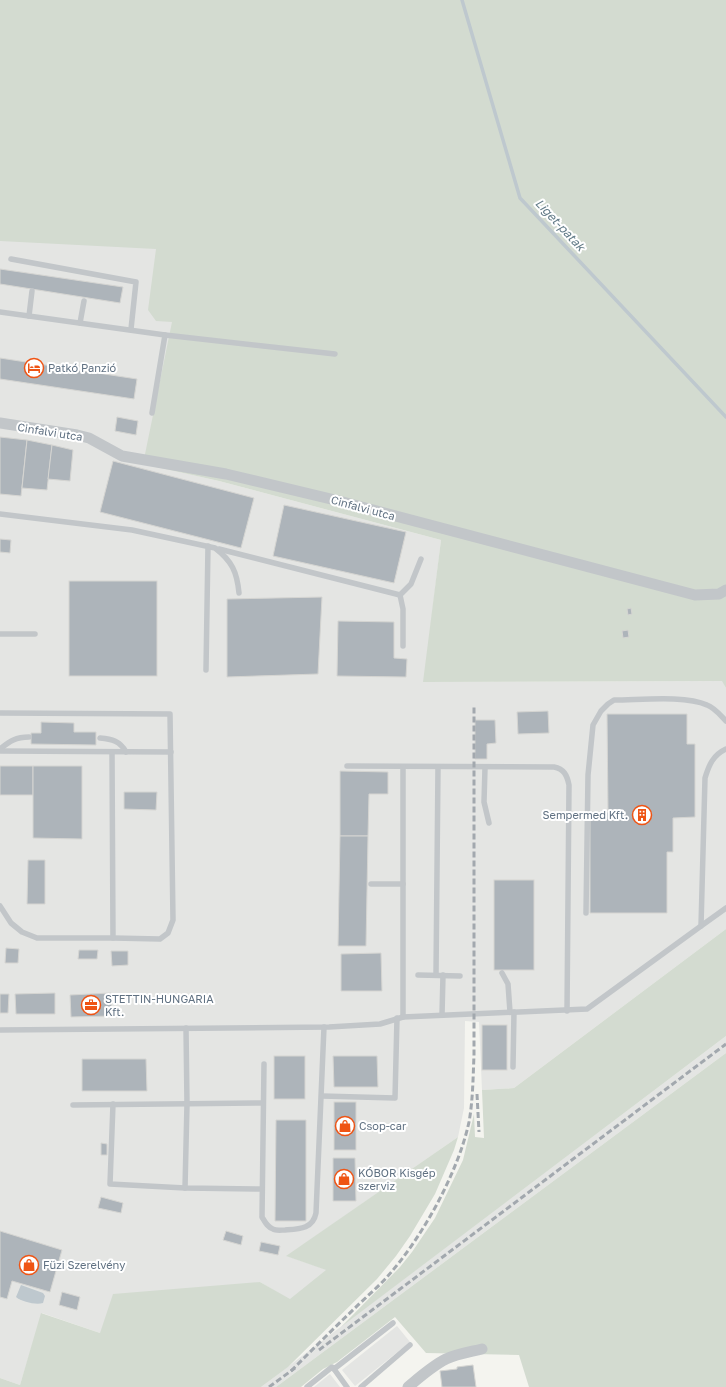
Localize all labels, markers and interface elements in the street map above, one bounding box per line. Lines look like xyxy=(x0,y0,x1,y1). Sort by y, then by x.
water label: Liget-patak xyxy=(532,195,589,255)
hotel icon: Patkó Panzió xyxy=(23,357,45,379)
place label: Patkó Panzió xyxy=(48,361,117,374)
street label: Cinfalvi utca xyxy=(17,420,84,443)
street label: Cinfalvi utca xyxy=(330,493,397,522)
building icon: Sempermed Kft. xyxy=(631,804,653,826)
place label: Sempermed Kft. xyxy=(542,808,628,821)
place label: STETTIN-HUNGARIA Kft. xyxy=(105,992,214,1018)
office icon: STETTIN-HUNGARIA Kft. xyxy=(80,994,102,1016)
shop icon: Csop-car xyxy=(334,1115,356,1137)
place label: Csop-car xyxy=(359,1119,407,1132)
place label: KÓBOR Kisgép szerviz xyxy=(358,1166,436,1192)
shop icon: KÓBOR Kisgép szerviz xyxy=(333,1168,355,1190)
shop icon: Füzi Szerelvény xyxy=(18,1254,40,1276)
place label: Füzi Szerelvény xyxy=(43,1258,125,1271)

